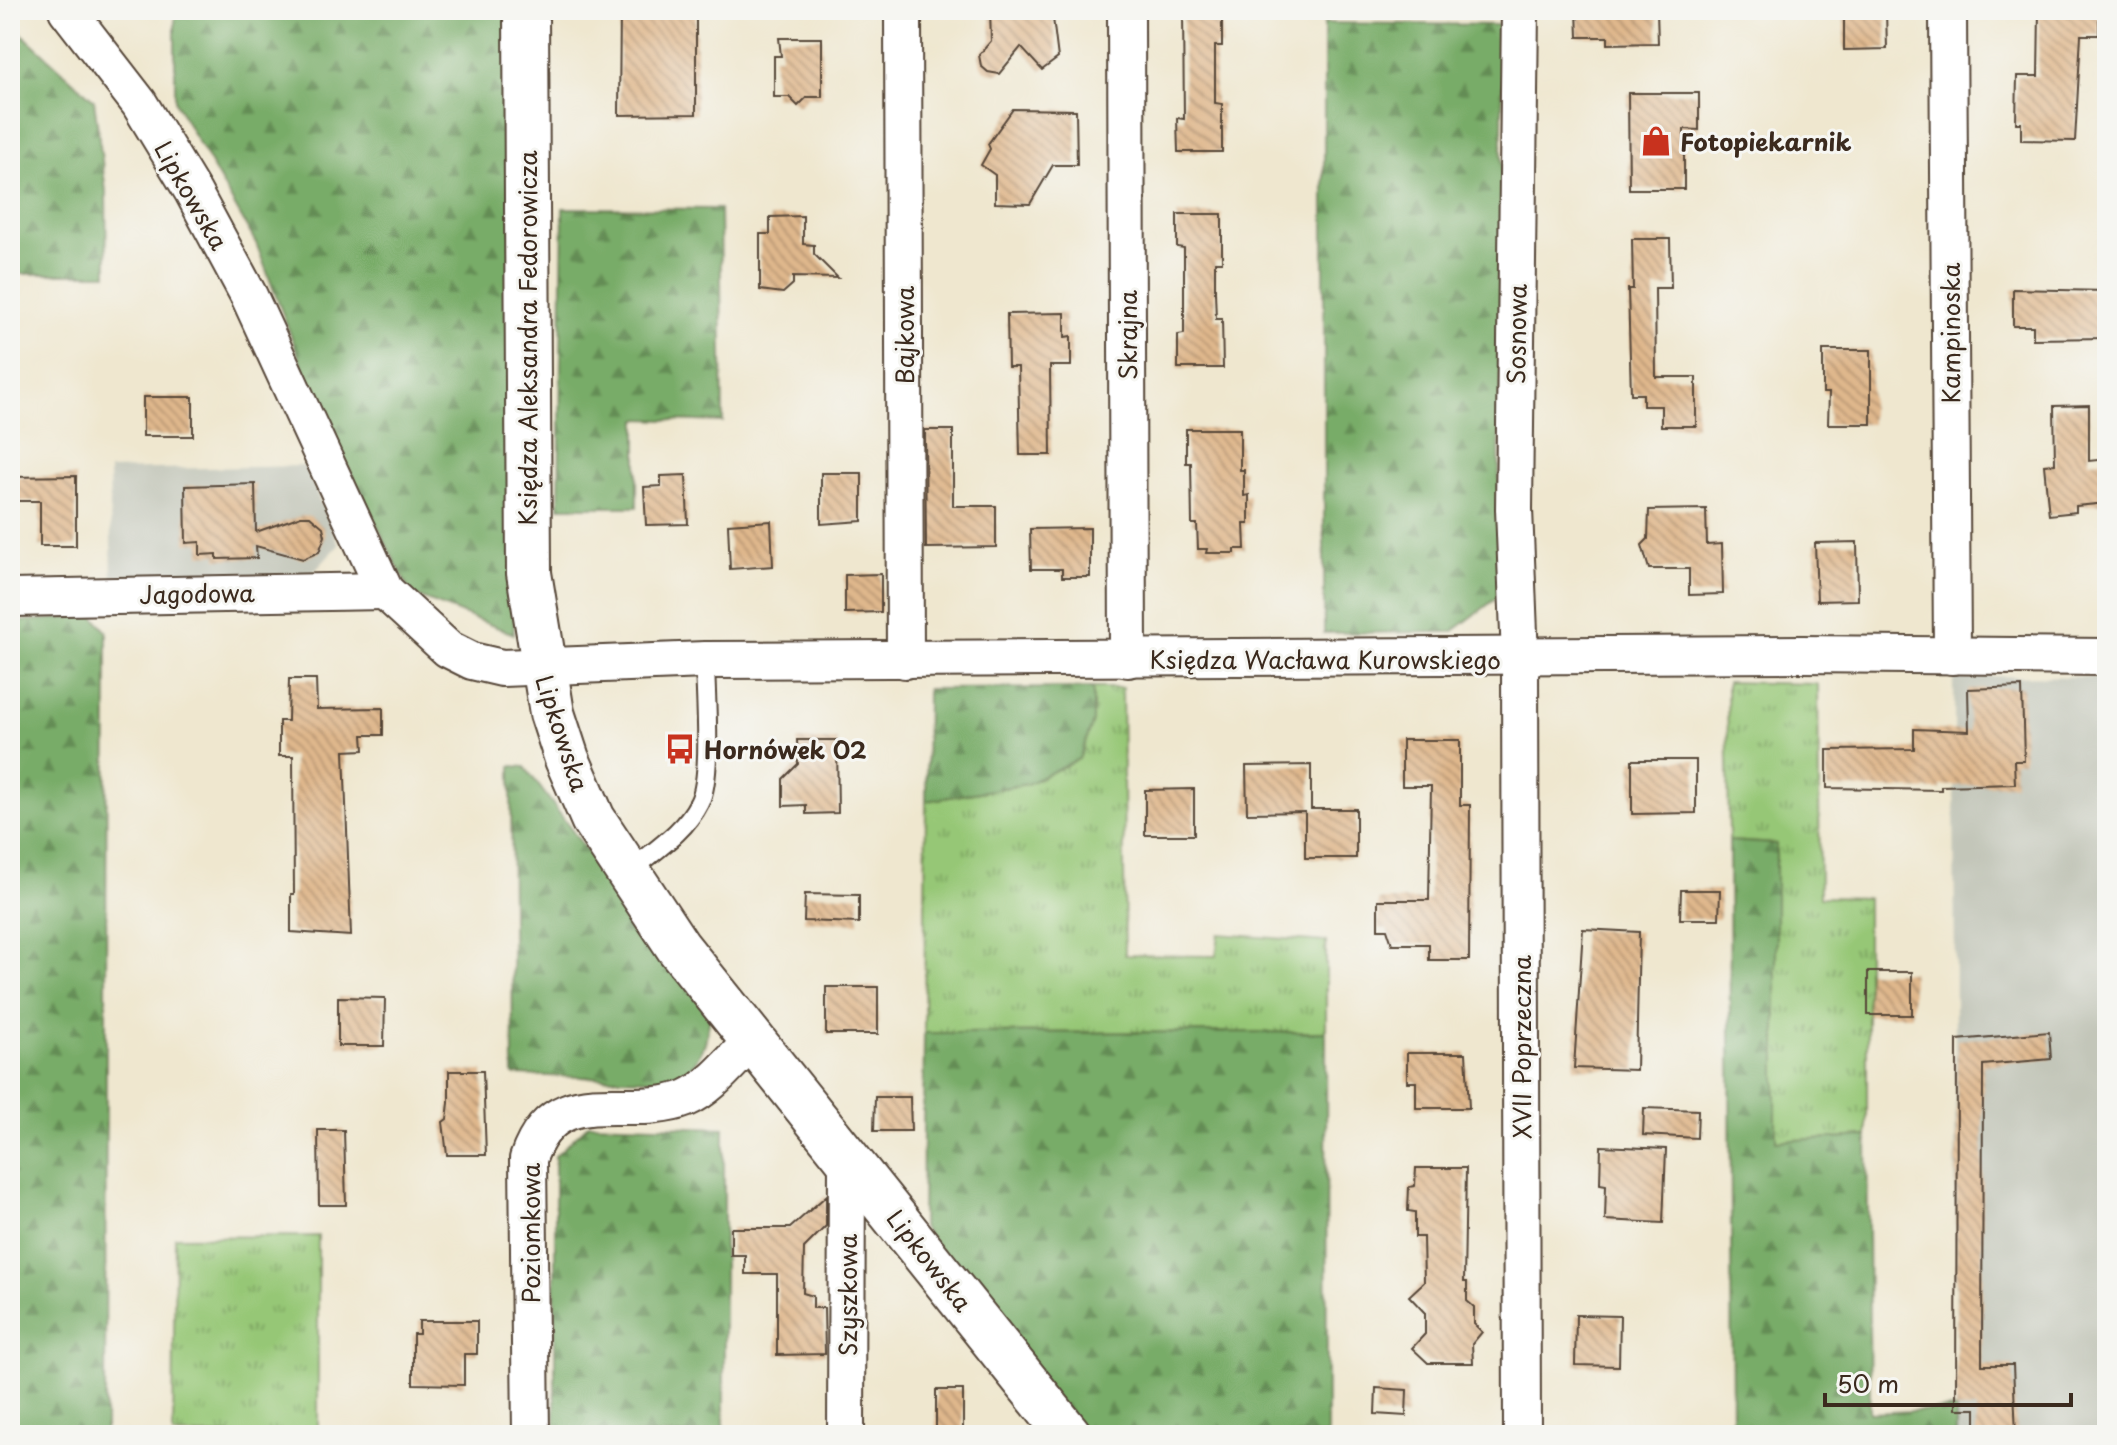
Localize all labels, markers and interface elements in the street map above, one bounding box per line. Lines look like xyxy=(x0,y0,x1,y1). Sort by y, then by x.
place label: Fotopiekarnik xyxy=(1680,123,1852,159)
shop icon: Fotopiekarnik xyxy=(1639,124,1673,158)
street label: Lipkowska xyxy=(146,134,238,256)
street label: Księdza Aleksandra Fedorowicza xyxy=(509,150,545,526)
street label: Kampinoska xyxy=(1932,263,1968,403)
street label: Sosnowa xyxy=(1497,284,1535,384)
street label: Bajkowa xyxy=(886,286,922,384)
street label: Skrajna xyxy=(1109,290,1145,380)
street label: Jagodowa xyxy=(139,574,255,612)
street label: Księdza Wacława Kurowskiego xyxy=(1149,641,1501,677)
street label: Lipkowska xyxy=(527,670,599,796)
place label: Hornówek 02 xyxy=(704,731,867,767)
bus stop icon: Hornówek 02 xyxy=(663,732,697,766)
street label: XVII Poprzeczna xyxy=(1503,955,1539,1139)
street label: Poziomkowa xyxy=(512,1163,548,1303)
street label: Lipkowska xyxy=(879,1201,981,1319)
street label: Szyszkowa xyxy=(829,1234,865,1356)
scale bar xyxy=(1825,1357,2071,1407)
text: 50 m xyxy=(1837,1365,1899,1401)

